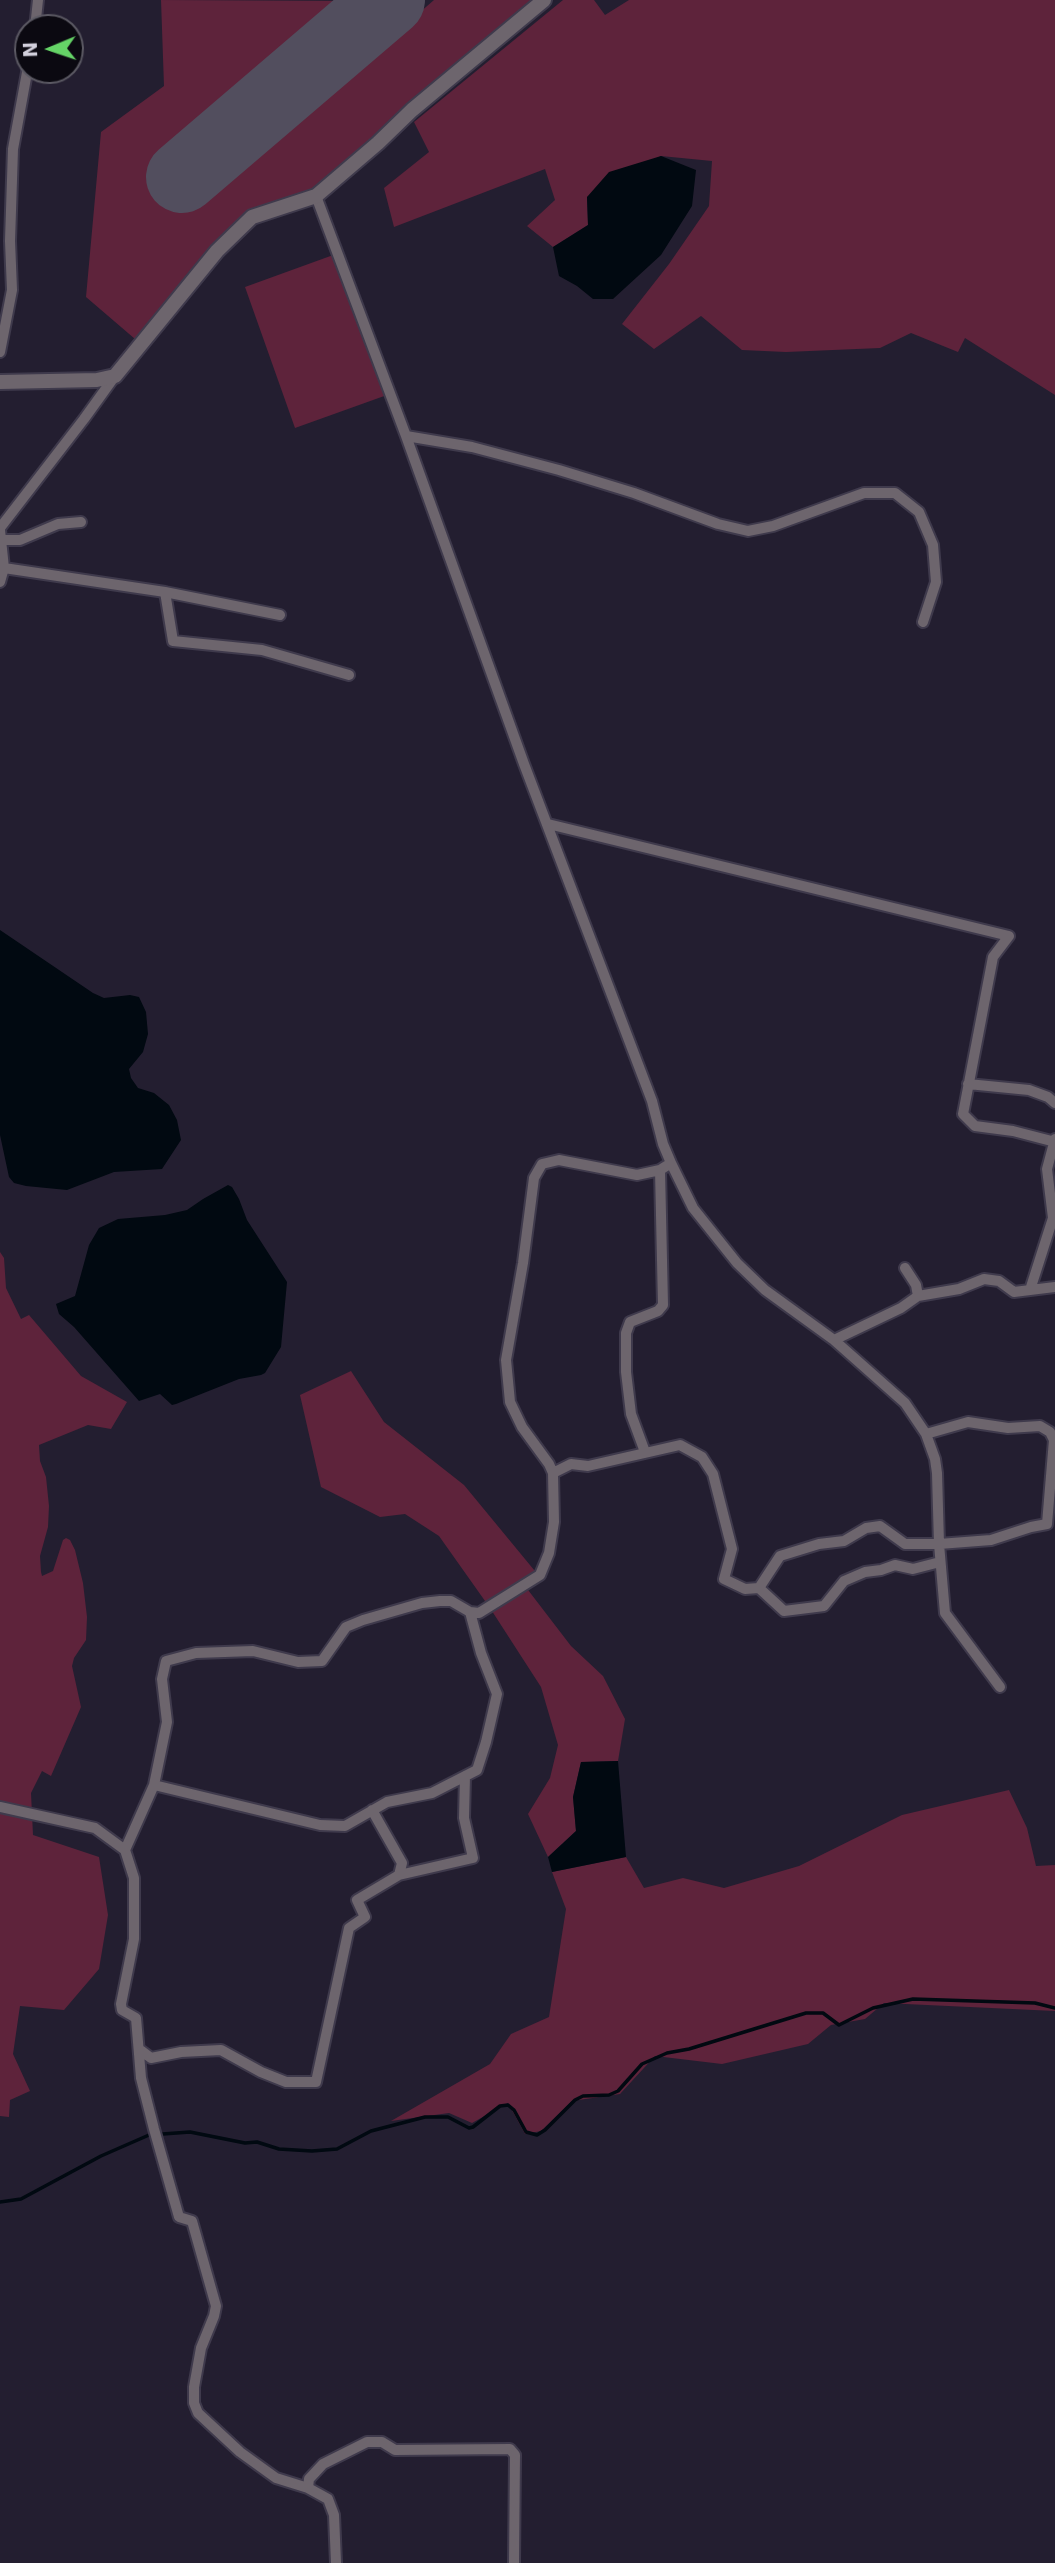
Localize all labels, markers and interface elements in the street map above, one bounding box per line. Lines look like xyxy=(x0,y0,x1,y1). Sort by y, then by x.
north arrow xyxy=(14,14,84,84)
text: N xyxy=(19,41,41,58)

